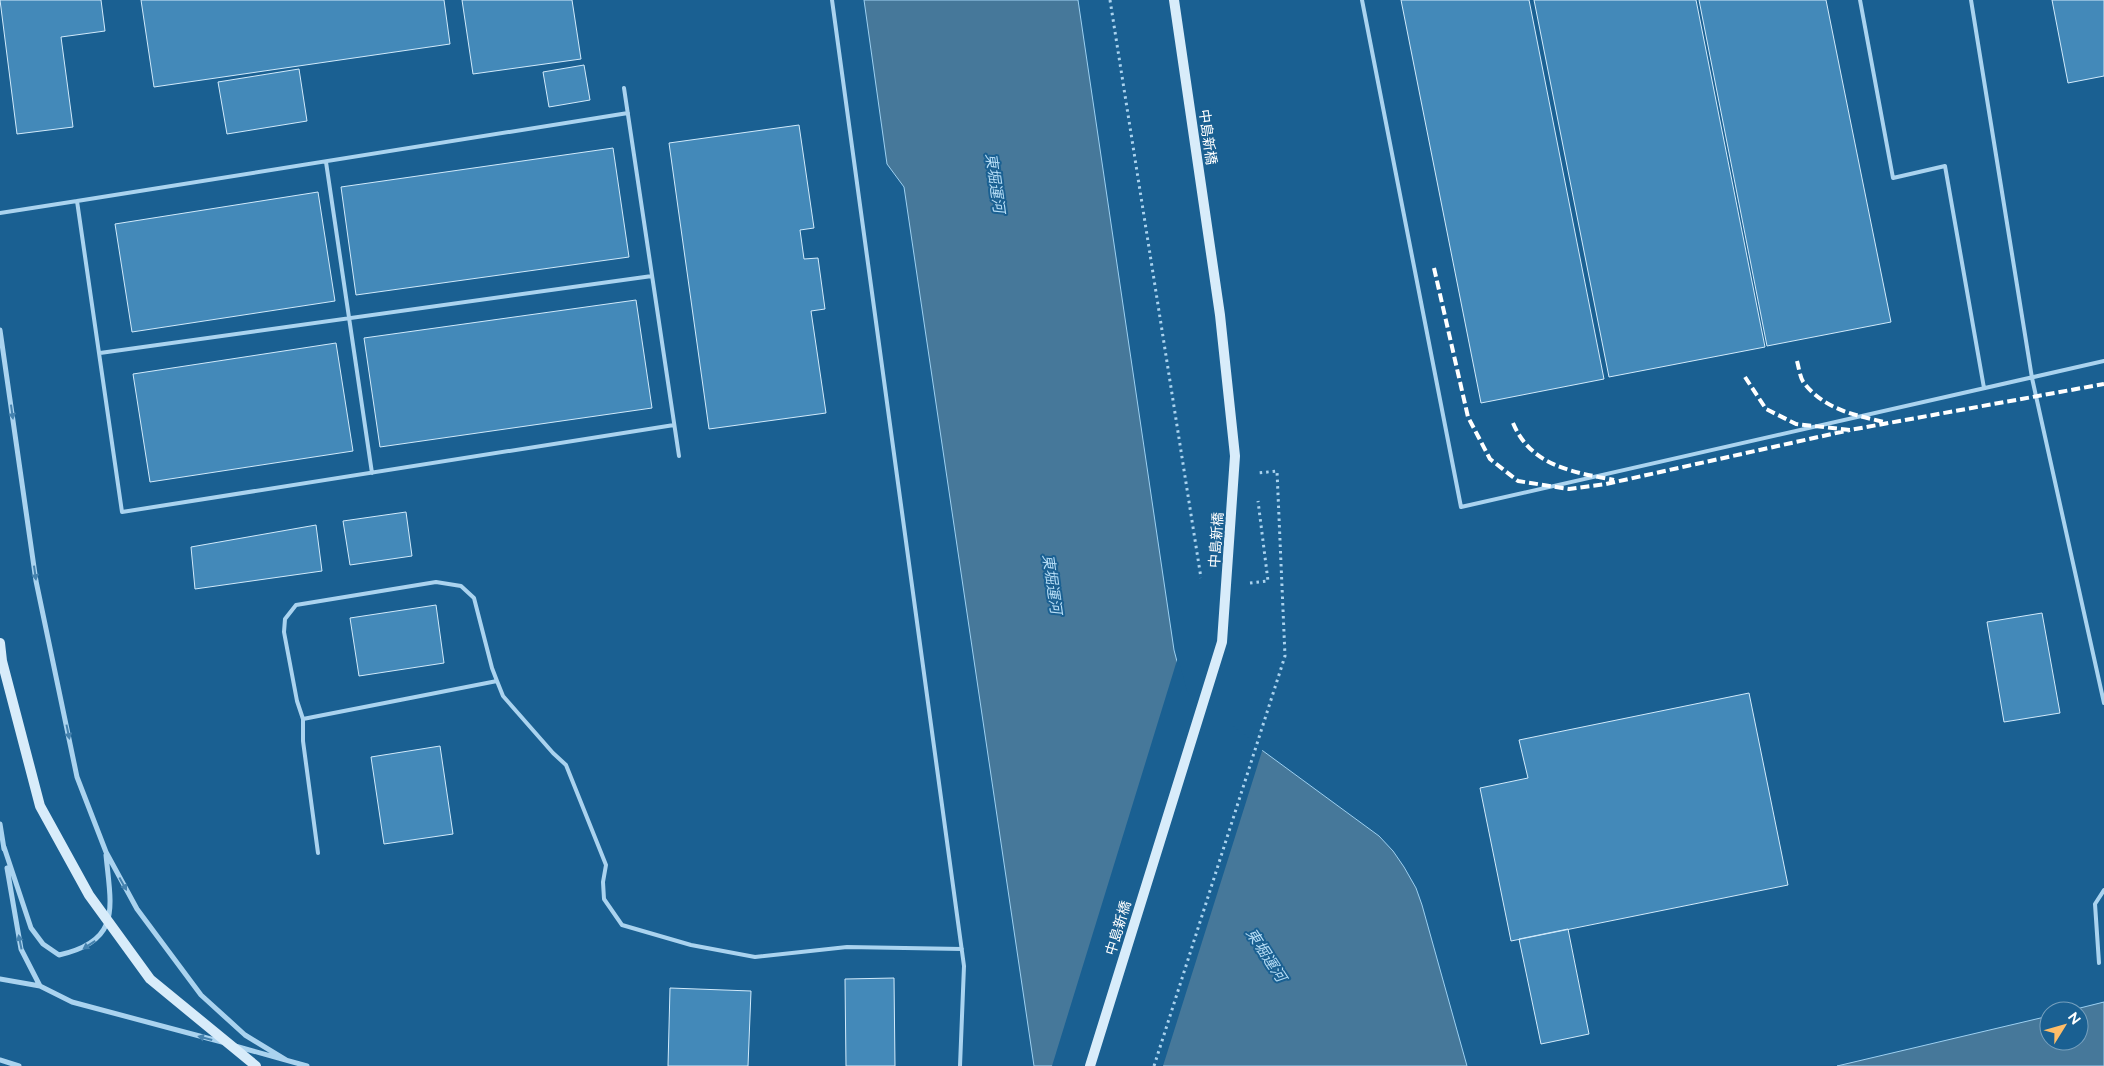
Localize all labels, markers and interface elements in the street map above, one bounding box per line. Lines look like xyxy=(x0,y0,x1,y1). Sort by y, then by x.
street label: 中島新橋 xyxy=(1196,108,1220,166)
water label: 東堀運河 xyxy=(982,152,1009,217)
one-way arrow xyxy=(8,405,16,421)
street label: 中島新橋 xyxy=(1206,512,1226,568)
water label: 東堀運河 xyxy=(1039,553,1066,618)
one-way arrow xyxy=(31,566,39,582)
one-way arrow xyxy=(64,725,72,741)
one-way arrow xyxy=(119,877,127,891)
street label: 中島新橋 xyxy=(1102,899,1134,957)
water label: 東堀運河 xyxy=(1242,925,1292,988)
one-way arrow xyxy=(16,934,24,950)
one-way arrow xyxy=(82,940,96,950)
north arrow xyxy=(2039,1001,2089,1051)
text: N xyxy=(2065,1009,2084,1027)
one-way arrow xyxy=(197,1033,212,1041)

